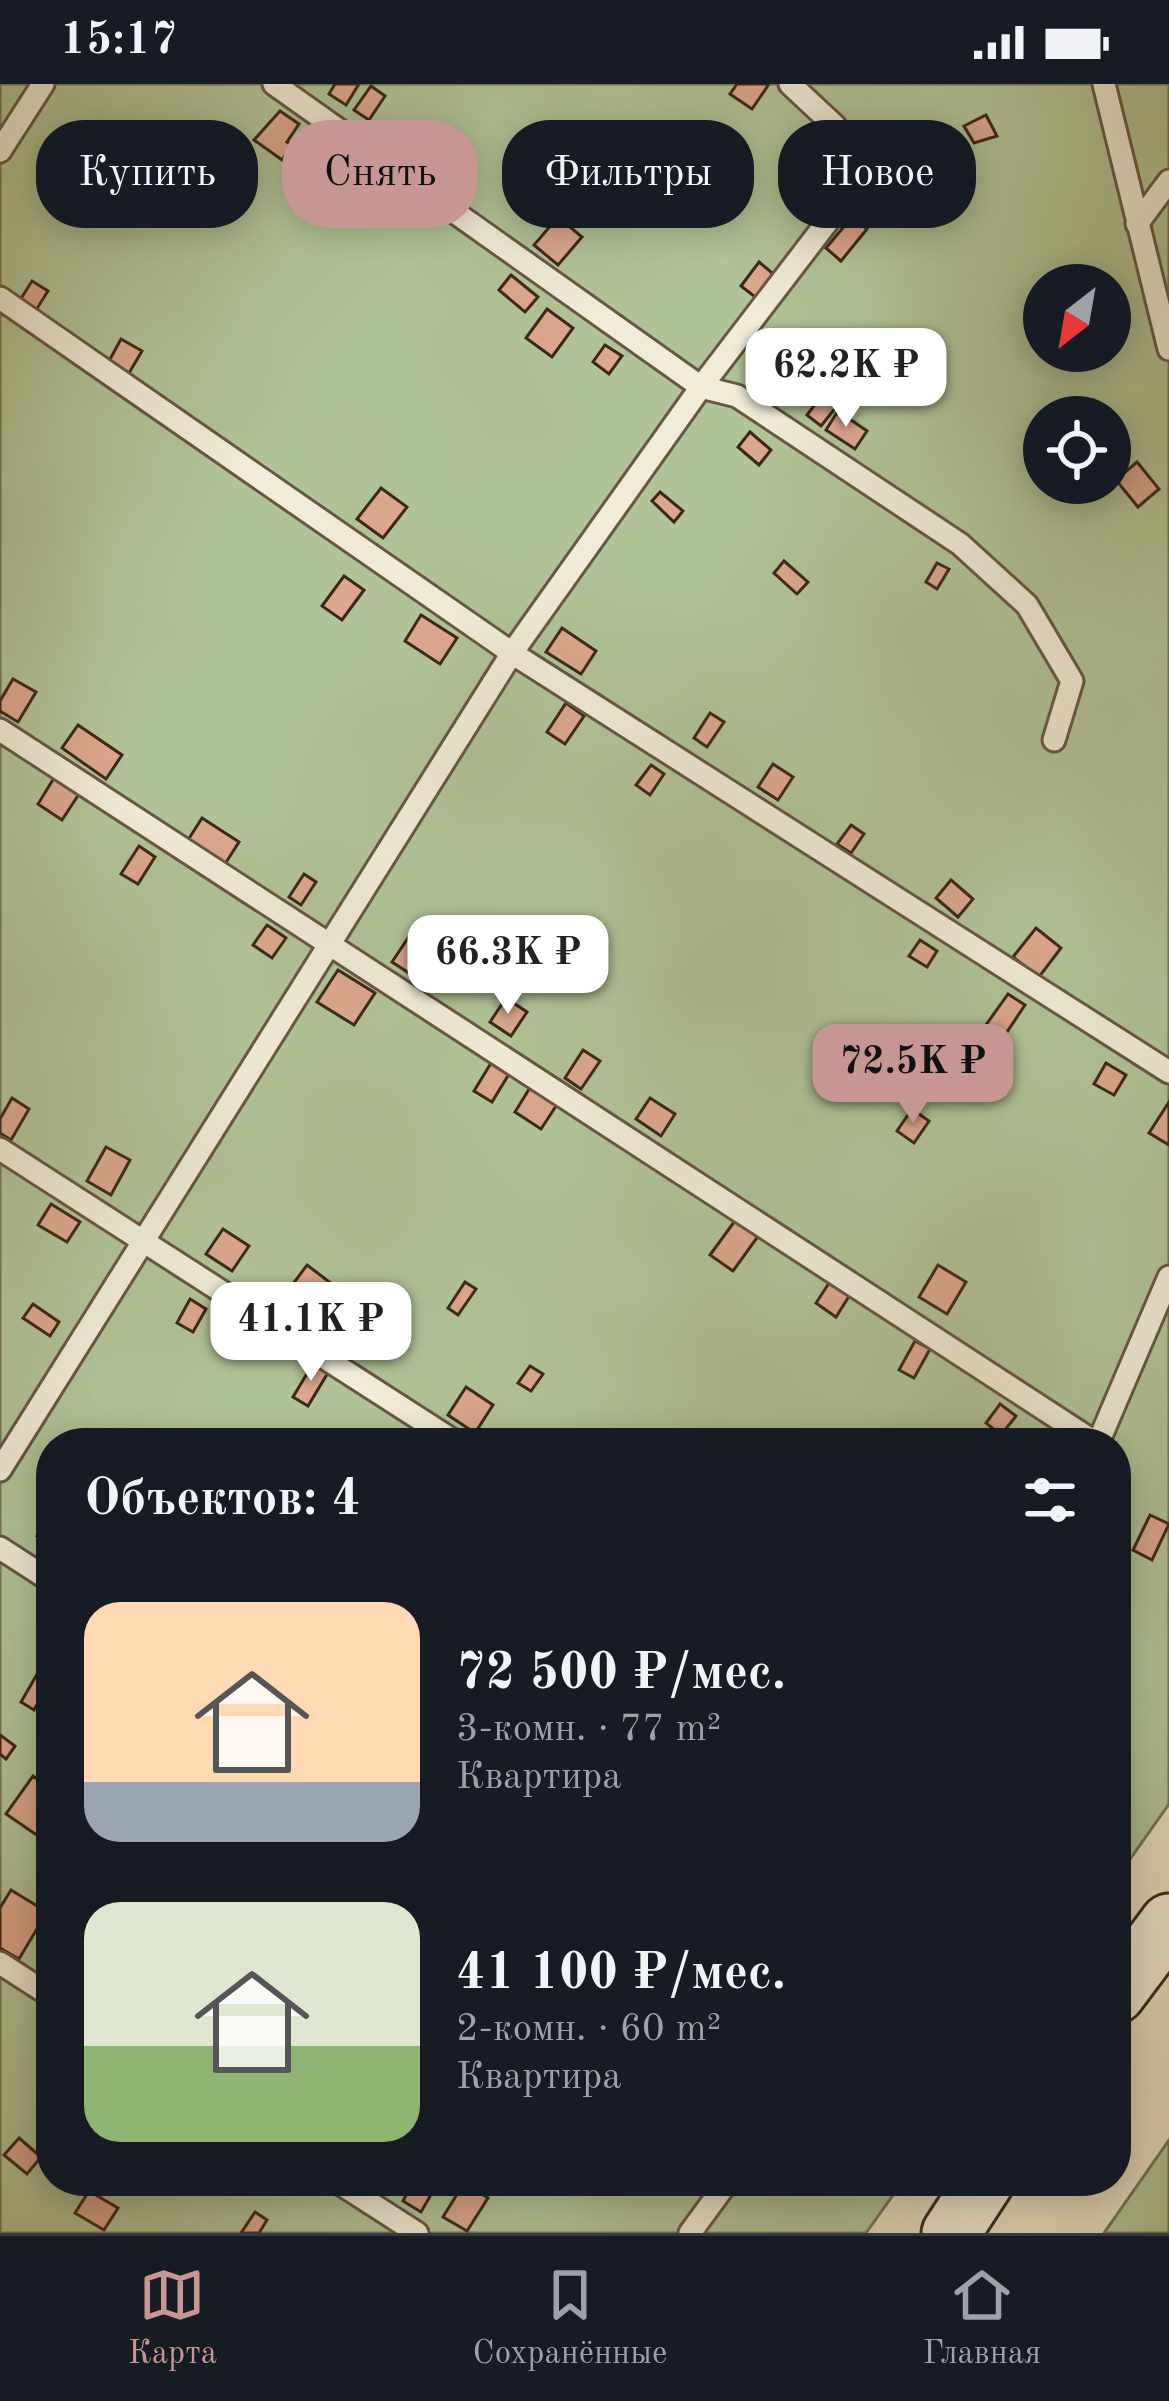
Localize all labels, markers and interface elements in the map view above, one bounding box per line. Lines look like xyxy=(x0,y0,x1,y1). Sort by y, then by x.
text: 15:17 xyxy=(60,19,177,64)
chip: Купить xyxy=(36,120,258,228)
chip: Снять xyxy=(282,120,478,228)
chip: Фильтры xyxy=(502,120,754,228)
chip: Новое xyxy=(778,120,976,228)
north arrow xyxy=(1023,264,1131,372)
map controls xyxy=(1023,264,1131,504)
pin: 62.2K ₽ xyxy=(735,328,957,430)
text: 62.2K ₽ xyxy=(772,347,920,386)
button: locate xyxy=(1023,396,1131,504)
pin: 66.3K ₽ xyxy=(397,915,619,1017)
text: 66.3K ₽ xyxy=(434,934,582,973)
pin: 72.5K ₽ xyxy=(802,1024,1024,1126)
text: 72.5K ₽ xyxy=(839,1043,987,1082)
pin: 41.1K ₽ xyxy=(200,1282,422,1384)
text: 41.1K ₽ xyxy=(237,1301,385,1340)
icon: filters xyxy=(1017,1467,1083,1533)
text: Объектов: 4 xyxy=(84,1475,361,1526)
text: 72 500 ₽/мес. xyxy=(456,1649,786,1700)
icon: home xyxy=(180,1650,324,1794)
text: 3-комн. · 77 m² xyxy=(456,1710,721,1749)
text: Квартира xyxy=(456,1758,621,1797)
text: 41 100 ₽/мес. xyxy=(456,1949,786,2000)
icon: home xyxy=(180,1950,324,2094)
text: 2-комн. · 60 m² xyxy=(456,2010,721,2049)
text: Квартира xyxy=(456,2058,621,2097)
tab: Карта xyxy=(128,2262,217,2375)
tab: Сохранённые xyxy=(473,2262,667,2375)
tab: Главная xyxy=(923,2262,1041,2375)

